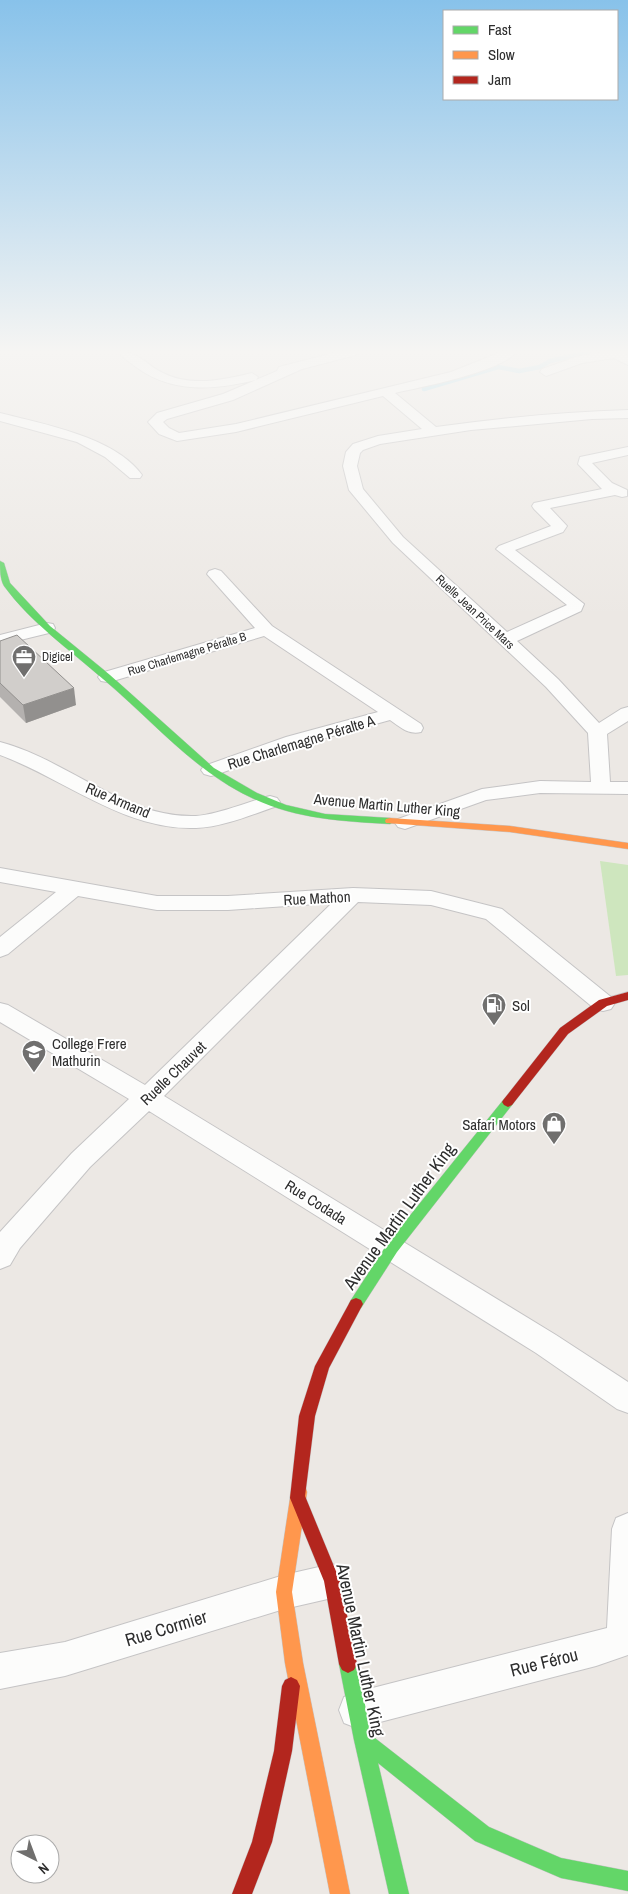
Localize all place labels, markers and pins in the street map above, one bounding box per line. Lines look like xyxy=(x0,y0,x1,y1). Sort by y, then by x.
office icon: Digicel xyxy=(11,644,37,678)
place label: Digicel xyxy=(42,649,73,665)
fuel station icon: Sol xyxy=(481,992,507,1026)
place label: Sol xyxy=(512,995,530,1016)
place label: College Frere Mathurin xyxy=(52,1033,127,1071)
school or university icon: College Frere Mathurin xyxy=(21,1039,47,1073)
shop icon: Safari Motors xyxy=(541,1111,567,1145)
place label: Safari Motors xyxy=(462,1114,536,1135)

